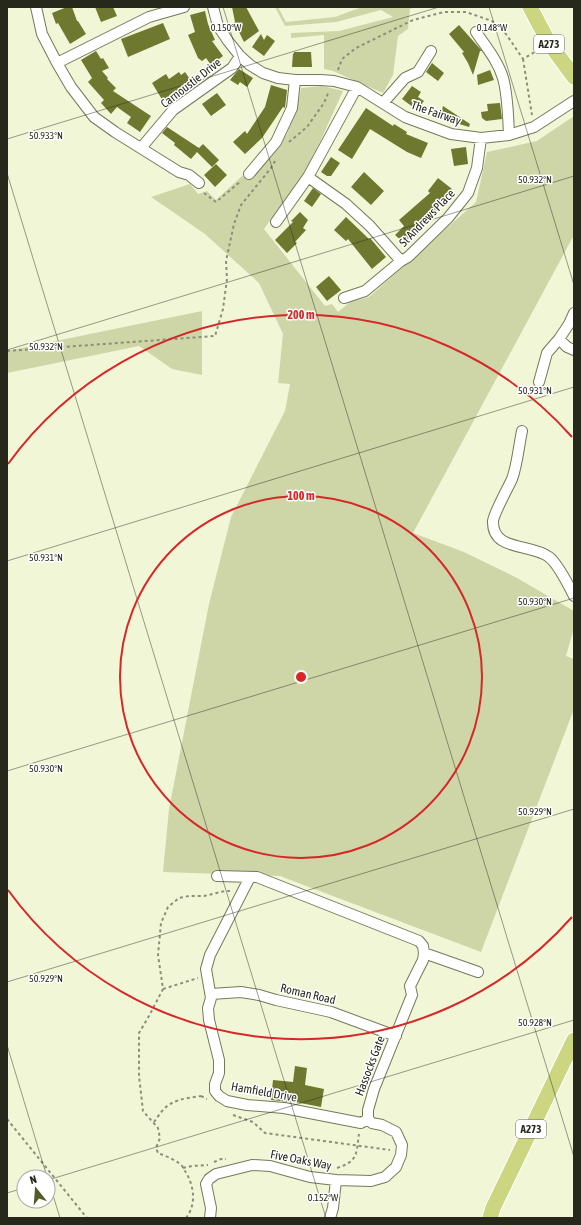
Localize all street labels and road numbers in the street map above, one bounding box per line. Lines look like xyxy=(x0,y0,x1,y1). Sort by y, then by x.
road number: A273 xyxy=(534,35,564,53)
street label: Carnoustie Drive xyxy=(158,55,224,111)
street label: The Fairway xyxy=(409,98,463,128)
street label: St Andrews Place xyxy=(396,187,458,249)
street label: Roman Road xyxy=(279,981,337,1007)
street label: Hassocks Gate xyxy=(352,1034,388,1098)
street label: Hamfield Drive xyxy=(230,1079,298,1105)
road number: A273 xyxy=(516,1120,546,1138)
street label: Five Oaks Way xyxy=(269,1147,333,1173)

